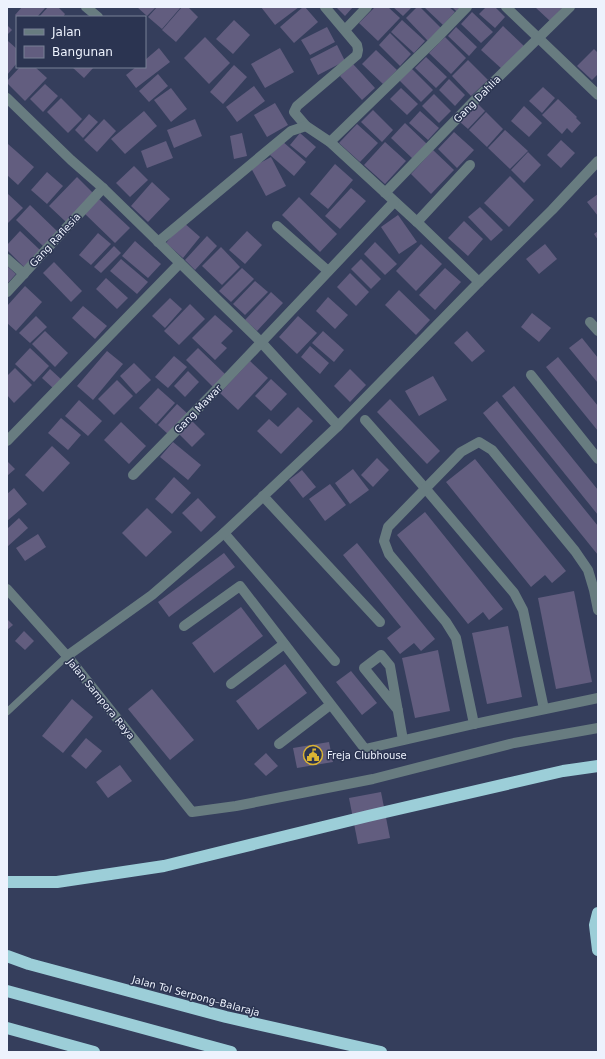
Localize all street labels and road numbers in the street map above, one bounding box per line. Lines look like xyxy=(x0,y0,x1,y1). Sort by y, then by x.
street label: Gang Dahlia xyxy=(451,73,503,125)
street label: Gang Raflesia xyxy=(27,211,83,269)
street label: Gang Mawar xyxy=(172,382,224,435)
street label: Jalan Sampora Raya xyxy=(64,656,137,742)
street label: Jalan Tol Serpong–Balaraja xyxy=(130,973,261,1018)

